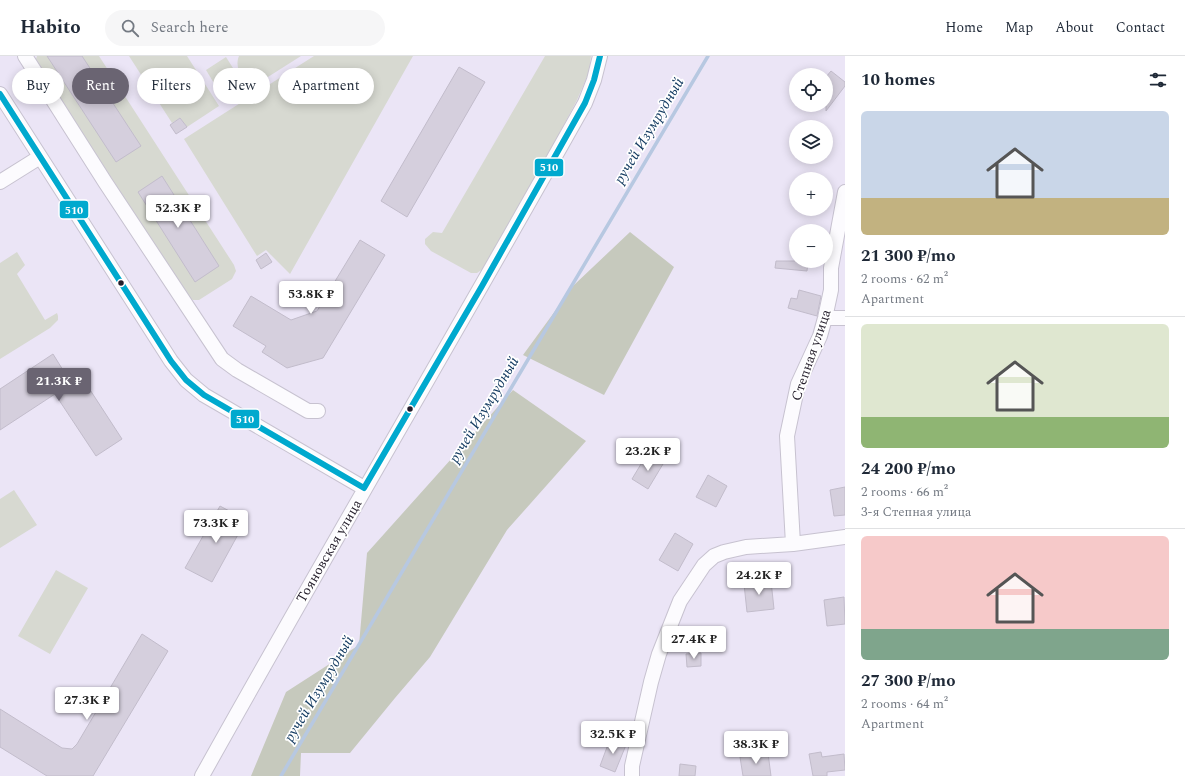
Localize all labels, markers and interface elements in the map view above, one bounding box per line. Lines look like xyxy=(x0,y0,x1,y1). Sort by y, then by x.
search box xyxy=(105,10,385,46)
text: Habito xyxy=(20,13,81,42)
text: Search here xyxy=(151,16,228,39)
icon: search xyxy=(119,17,141,39)
text: Home xyxy=(945,17,983,38)
text: Map xyxy=(1005,17,1033,38)
text: About xyxy=(1055,17,1094,38)
text: Contact xyxy=(1116,17,1165,38)
text: 10 homes xyxy=(861,67,935,93)
chip: Buy xyxy=(12,68,64,104)
chip: Rent xyxy=(72,68,129,104)
chip: Filters xyxy=(137,68,205,104)
chip: New xyxy=(213,68,270,104)
chip: Apartment xyxy=(278,68,374,104)
map controls xyxy=(789,68,833,268)
button: locate xyxy=(789,68,833,112)
icon: filters xyxy=(1147,69,1169,91)
water label: ручей Изумрудный xyxy=(608,73,690,190)
button: layers xyxy=(789,120,833,164)
icon: home xyxy=(979,137,1051,209)
line badge: 510 xyxy=(534,158,564,177)
text: 510 xyxy=(540,159,558,176)
button: + xyxy=(789,172,833,216)
pin: 52.3K ₽ xyxy=(141,195,215,229)
text: 52.3K ₽ xyxy=(155,198,201,218)
line badge: 510 xyxy=(59,200,89,219)
text: 510 xyxy=(65,202,83,219)
button: − xyxy=(789,224,833,268)
text: 21 300 ₽/mo xyxy=(861,243,955,269)
text: 2 rooms · 62 m² xyxy=(861,269,948,289)
unlabelled marker xyxy=(116,278,126,288)
pin: 53.8K ₽ xyxy=(274,281,348,315)
text: 53.8K ₽ xyxy=(288,284,334,304)
text: Apartment xyxy=(861,289,924,309)
street label: Степная улица xyxy=(785,306,837,404)
icon: home xyxy=(979,350,1051,422)
water label: ручей Изумрудный xyxy=(443,352,525,469)
pin: 21.3K ₽ xyxy=(22,368,96,402)
text: 21.3K ₽ xyxy=(36,371,82,391)
unlabelled marker xyxy=(405,404,415,414)
line badge: 510 xyxy=(230,409,260,429)
text: 510 xyxy=(236,411,254,428)
pin: 23.2K ₽ xyxy=(611,438,685,472)
text: 23.2K ₽ xyxy=(625,441,671,461)
text: 24 200 ₽/mo xyxy=(861,456,955,482)
text: 2 rooms · 66 m² xyxy=(861,482,948,502)
street label: Тояновская улица xyxy=(291,495,367,607)
text: 3-я Степная улица xyxy=(861,502,971,522)
pin: 73.3K ₽ xyxy=(179,510,253,544)
text: 73.3K ₽ xyxy=(193,513,239,533)
pin: 24.2K ₽ xyxy=(722,562,796,596)
icon: home xyxy=(979,562,1051,634)
text: 24.2K ₽ xyxy=(736,565,782,585)
pin: 27.4K ₽ xyxy=(657,626,731,660)
text: 27.4K ₽ xyxy=(671,629,717,649)
water label: ручей Изумрудный xyxy=(278,631,360,748)
text: 27 300 ₽/mo xyxy=(861,668,955,694)
pin: 27.3K ₽ xyxy=(50,687,124,721)
text: 27.3K ₽ xyxy=(64,690,110,710)
text: 2 rooms · 64 m² xyxy=(861,694,948,714)
text: Apartment xyxy=(861,714,924,734)
pin: 32.5K ₽ xyxy=(576,721,650,755)
text: 32.5K ₽ xyxy=(590,724,636,744)
pin: 38.3K ₽ xyxy=(719,731,793,765)
text: 38.3K ₽ xyxy=(733,734,779,754)

